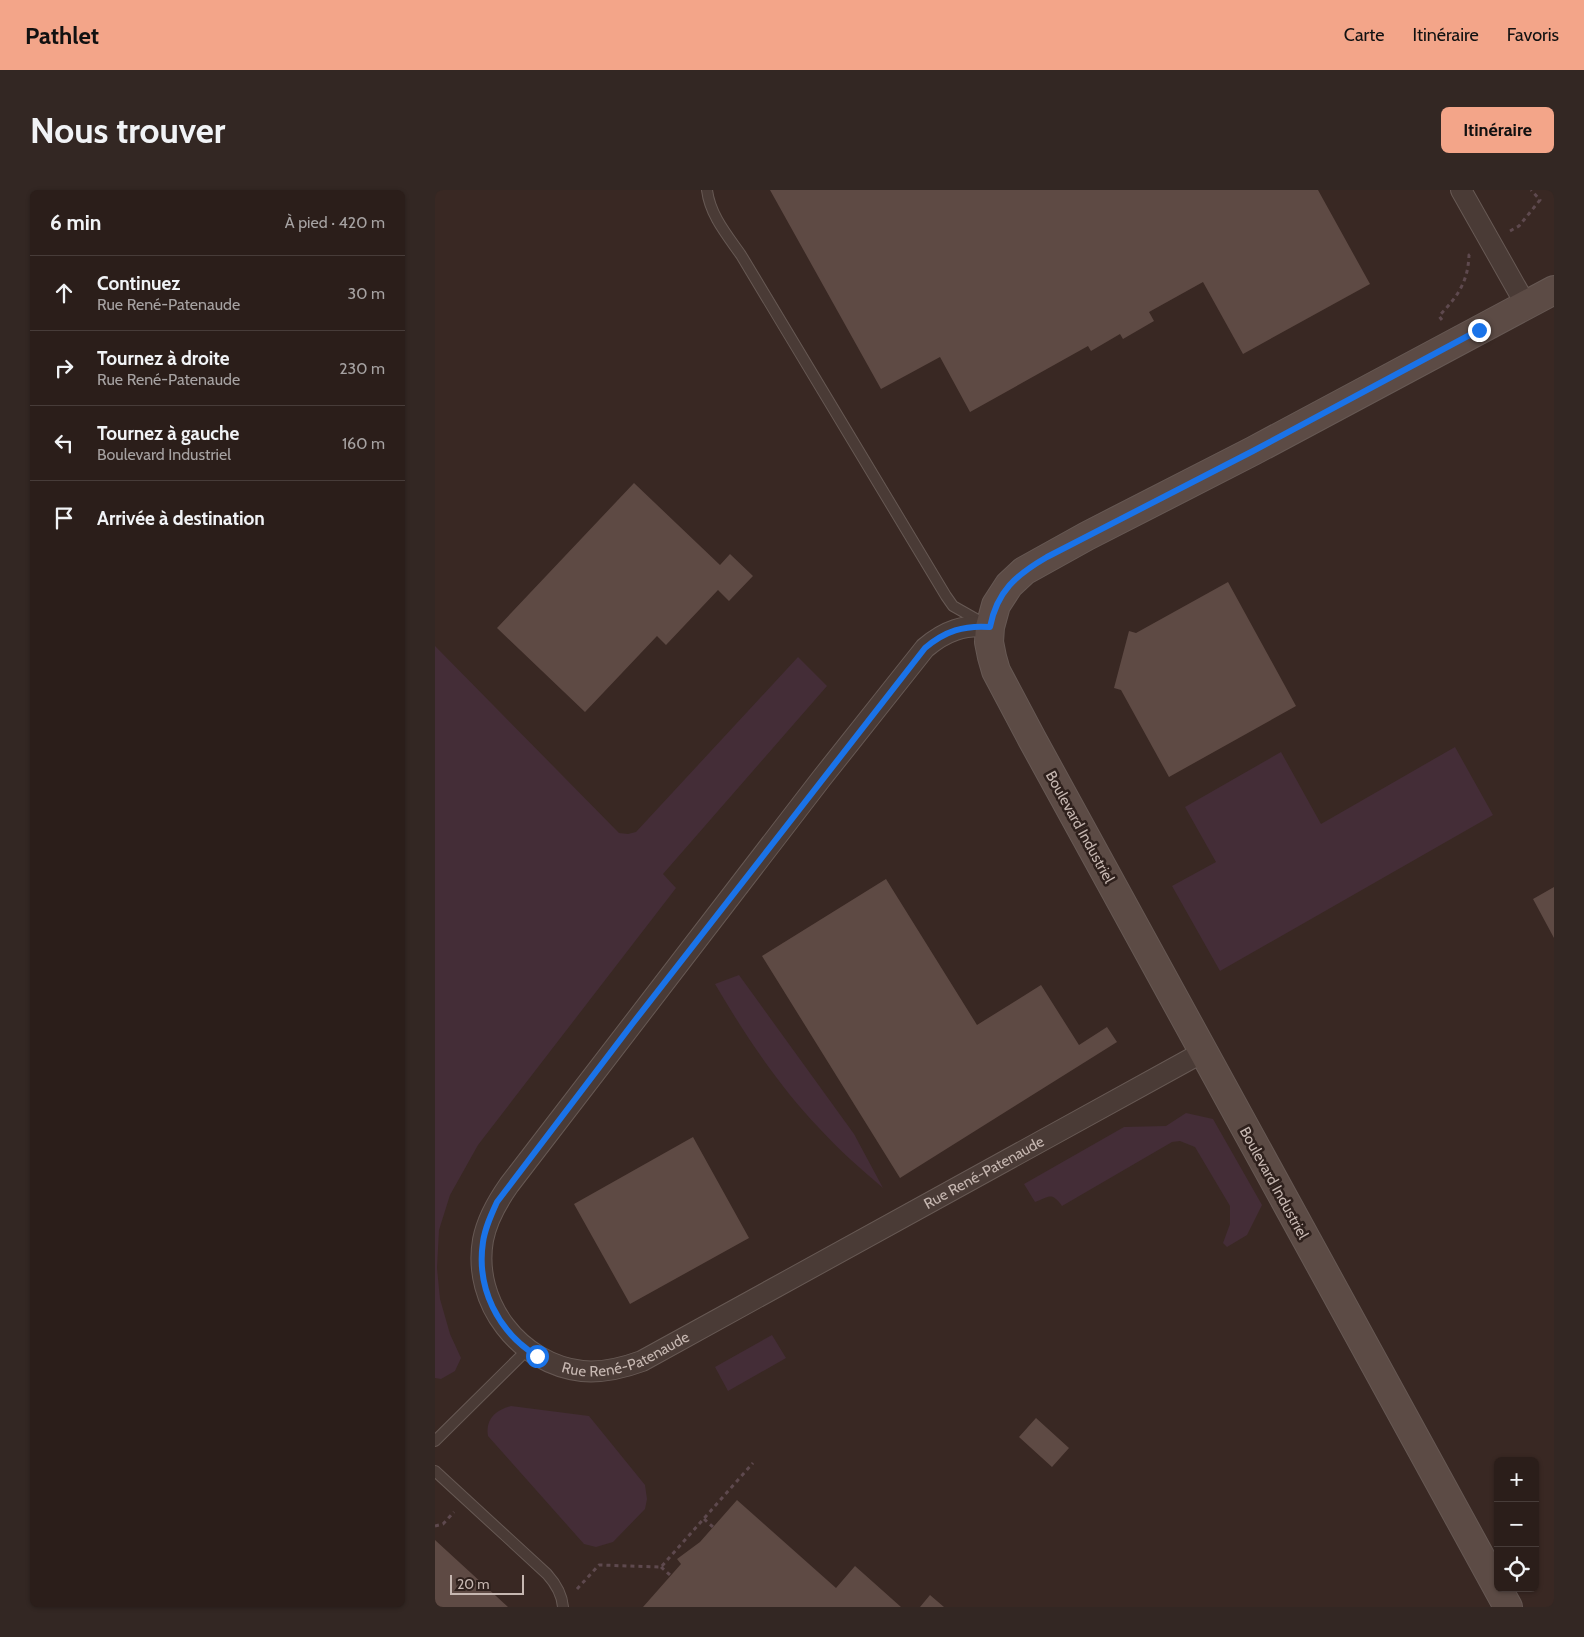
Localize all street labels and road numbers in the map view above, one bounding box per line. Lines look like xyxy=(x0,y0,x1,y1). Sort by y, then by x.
street label: Boulevard Industriel xyxy=(1042,768,1119,887)
street label: Boulevard Industriel xyxy=(1236,1124,1313,1243)
street label: Rue René-Patenaude xyxy=(921,1132,1047,1213)
street label: Rue René-Patenaude xyxy=(560,1328,693,1381)

